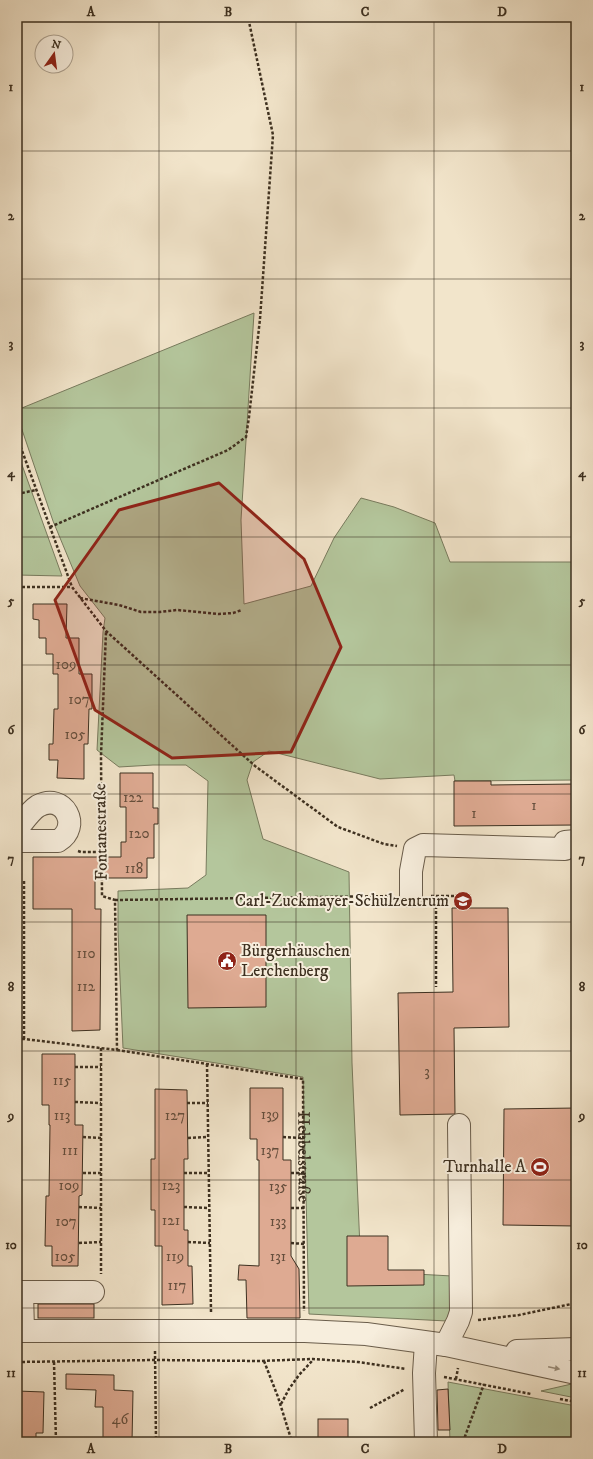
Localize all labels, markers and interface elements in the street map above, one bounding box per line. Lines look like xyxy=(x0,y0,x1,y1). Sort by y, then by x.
text: A xyxy=(86,4,96,20)
text: B xyxy=(224,4,232,20)
text: C xyxy=(361,4,370,20)
text: D xyxy=(497,4,507,20)
north arrow xyxy=(34,34,74,74)
text: N xyxy=(50,37,62,53)
text: 1 xyxy=(9,79,14,95)
text: 1 xyxy=(580,79,585,95)
text: 2 xyxy=(8,208,15,224)
text: 2 xyxy=(579,208,586,224)
text: 3 xyxy=(9,336,14,352)
text: 3 xyxy=(580,336,585,352)
text: 4 xyxy=(6,465,15,482)
text: 4 xyxy=(577,465,586,482)
text: 5 xyxy=(7,593,15,609)
text: 5 xyxy=(578,593,586,609)
house number: 109 xyxy=(55,655,77,674)
house number: 107 xyxy=(68,690,90,709)
text: 6 xyxy=(8,722,16,738)
text: 6 xyxy=(579,722,587,738)
house number: 105 xyxy=(65,725,86,744)
street label: Fontanestraße xyxy=(89,783,113,881)
house number: 122 xyxy=(123,788,144,807)
house number: 1 xyxy=(531,796,537,815)
house number: 1 xyxy=(471,804,477,823)
house number: 120 xyxy=(129,824,149,843)
text: 7 xyxy=(8,851,15,867)
text: 7 xyxy=(579,851,586,867)
house number: 118 xyxy=(125,859,143,878)
place label: Carl-Zuckmayer-Schulzentrum xyxy=(235,890,449,912)
school or university icon: Carl-Zuckmayer-Schulzentrum xyxy=(452,890,474,912)
place label: Bürgerhäuschen Lerchenberg xyxy=(241,940,350,982)
house number: 110 xyxy=(76,944,96,963)
public building icon: Bürgerhäuschen Lerchenberg xyxy=(216,950,238,972)
house number: 112 xyxy=(77,977,96,996)
text: 8 xyxy=(8,979,15,995)
text: 8 xyxy=(579,979,586,995)
house number: 3 xyxy=(424,1062,430,1081)
house number: 115 xyxy=(53,1071,72,1090)
house number: 139 xyxy=(261,1105,279,1124)
house number: 113 xyxy=(54,1106,70,1125)
house number: 127 xyxy=(165,1106,185,1125)
text: 9 xyxy=(7,1108,14,1124)
text: 9 xyxy=(578,1108,585,1124)
street label: Hebbelstraße xyxy=(292,1111,315,1202)
house number: 111 xyxy=(62,1141,78,1160)
house number: 137 xyxy=(260,1141,280,1160)
place label: Turnhalle A xyxy=(443,1156,526,1178)
sports icon: Turnhalle A xyxy=(529,1156,551,1178)
house number: 109 xyxy=(58,1176,80,1195)
house number: 123 xyxy=(162,1176,180,1195)
house number: 135 xyxy=(269,1177,288,1196)
house number: 121 xyxy=(162,1211,180,1230)
house number: 107 xyxy=(55,1212,77,1231)
house number: 133 xyxy=(270,1212,286,1231)
text: 10 xyxy=(5,1237,17,1253)
text: 10 xyxy=(576,1237,588,1253)
house number: 105 xyxy=(55,1247,76,1266)
house number: 119 xyxy=(166,1247,184,1266)
house number: 131 xyxy=(270,1247,286,1266)
house number: 117 xyxy=(168,1276,187,1295)
text: 11 xyxy=(6,1365,16,1381)
text: 11 xyxy=(577,1365,587,1381)
one-way arrow xyxy=(548,1366,560,1372)
house number: 46 xyxy=(112,1410,129,1429)
text: A xyxy=(86,1441,96,1457)
text: B xyxy=(224,1441,232,1457)
text: C xyxy=(361,1441,370,1457)
text: D xyxy=(497,1441,507,1457)

